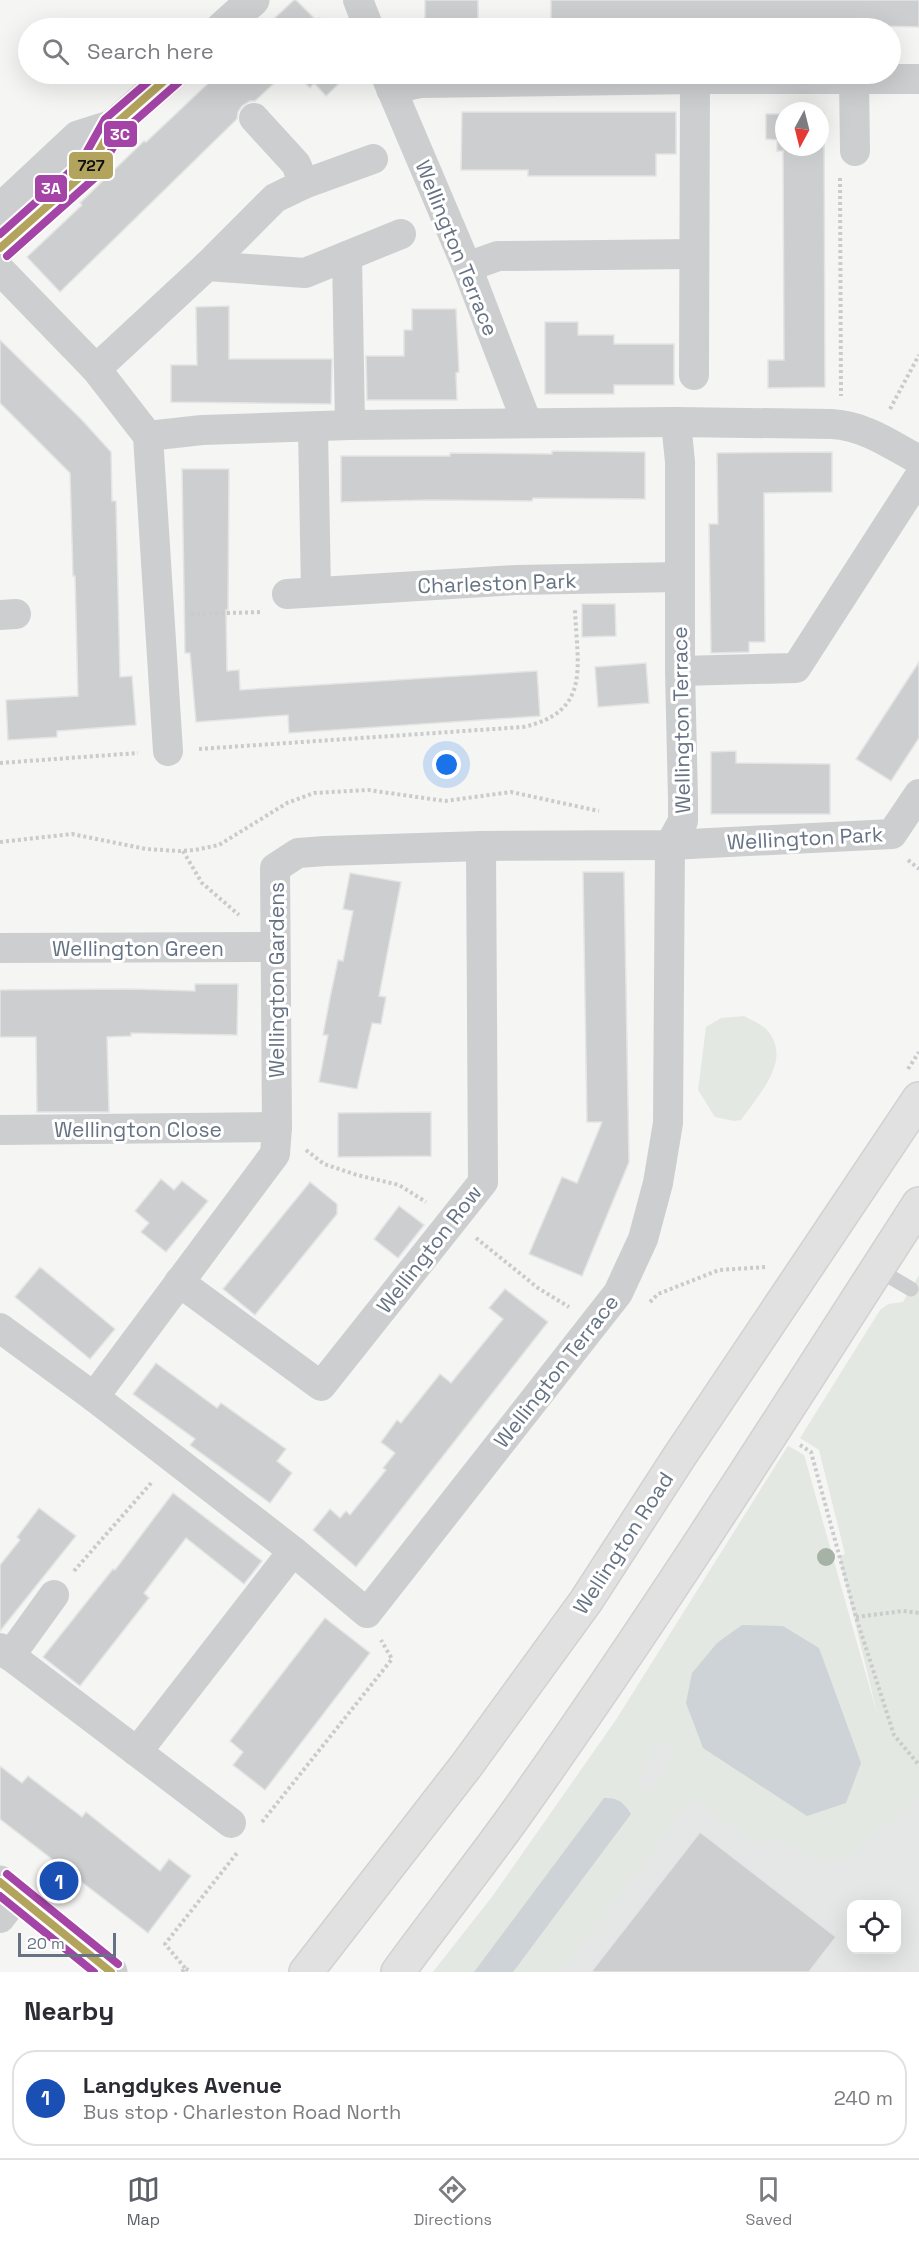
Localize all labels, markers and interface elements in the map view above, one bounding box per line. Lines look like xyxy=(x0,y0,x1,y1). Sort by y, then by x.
search box xyxy=(18,18,901,84)
icon: search xyxy=(39,35,72,68)
text: Search here xyxy=(87,37,214,65)
north arrow xyxy=(775,102,829,156)
line badge: 3C xyxy=(103,120,138,148)
text: 3C xyxy=(110,124,130,145)
line badge: 727 xyxy=(68,151,114,180)
text: 727 xyxy=(77,155,105,176)
street label: Wellington Terrace xyxy=(409,156,505,340)
line badge: 3A xyxy=(34,174,68,203)
text: 3A xyxy=(41,178,61,199)
street label: Charleston Park xyxy=(417,567,577,599)
street label: Wellington Terrace xyxy=(666,626,696,814)
your location xyxy=(432,750,461,779)
street label: Wellington Park xyxy=(726,820,884,856)
street label: Wellington Gardens xyxy=(263,882,290,1078)
street label: Wellington Green xyxy=(52,935,224,962)
street label: Wellington Close xyxy=(54,1116,222,1143)
street label: Wellington Row xyxy=(370,1179,488,1319)
street label: Wellington Terrace xyxy=(488,1289,624,1453)
street label: Wellington Road xyxy=(567,1467,679,1619)
pin: 1 xyxy=(40,1858,78,1904)
map controls xyxy=(847,1900,901,1954)
button: locate xyxy=(847,1900,901,1954)
scale bar xyxy=(18,1930,116,1958)
text: 20 m xyxy=(27,1933,65,1954)
text: Nearby xyxy=(24,1994,114,2028)
text: Langdykes Avenue xyxy=(83,2071,282,2099)
text: 1 xyxy=(41,2085,50,2111)
text: 240 m xyxy=(834,2085,893,2111)
text: Bus stop · Charleston Road North xyxy=(83,2099,401,2125)
tab: Map xyxy=(127,2173,160,2230)
tab: Directions xyxy=(414,2173,492,2230)
tab: Saved xyxy=(746,2173,792,2230)

